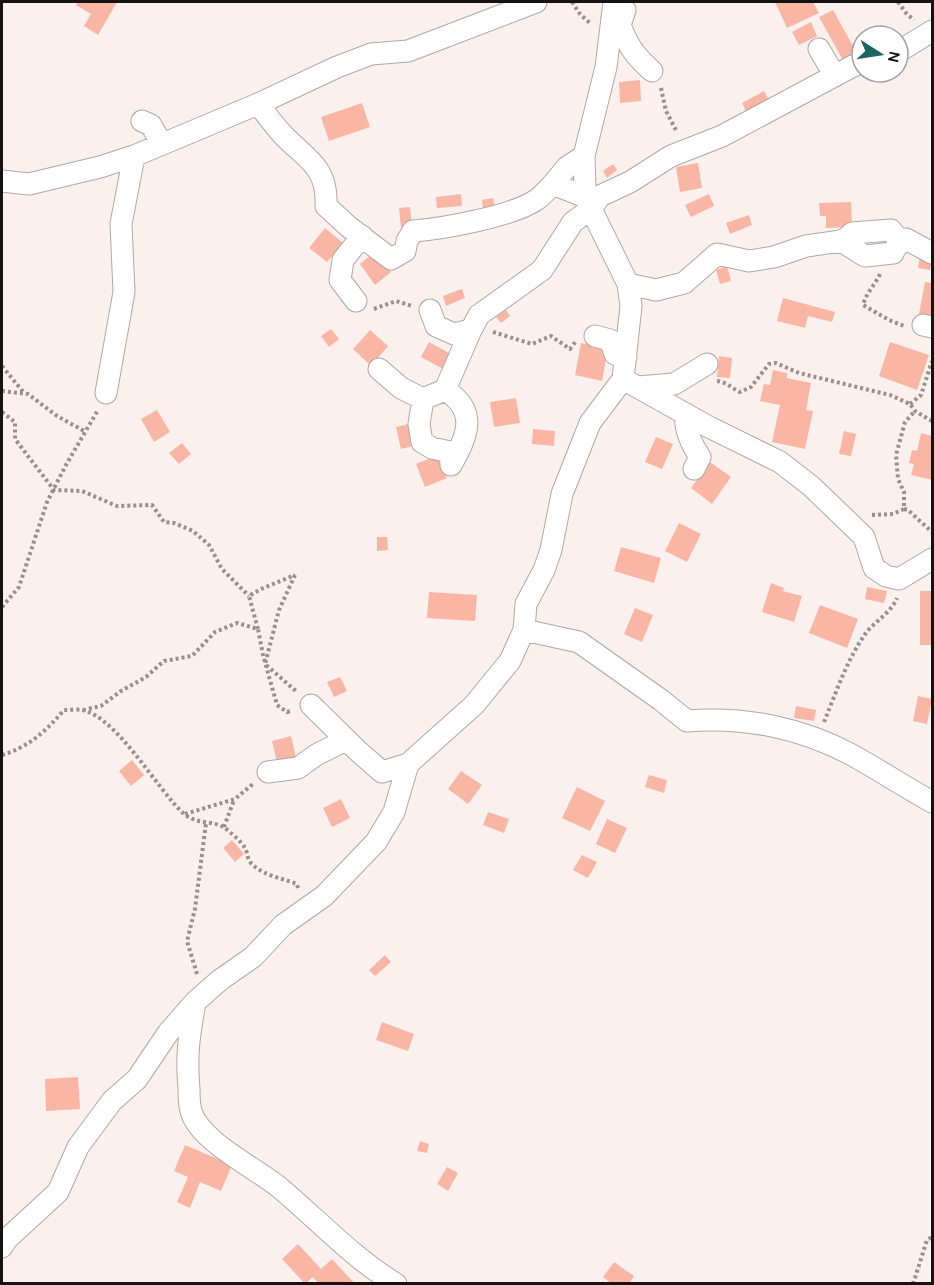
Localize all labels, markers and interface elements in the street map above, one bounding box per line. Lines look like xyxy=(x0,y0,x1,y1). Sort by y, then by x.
north arrow xyxy=(850,24,910,84)
text: N xyxy=(884,49,905,65)

